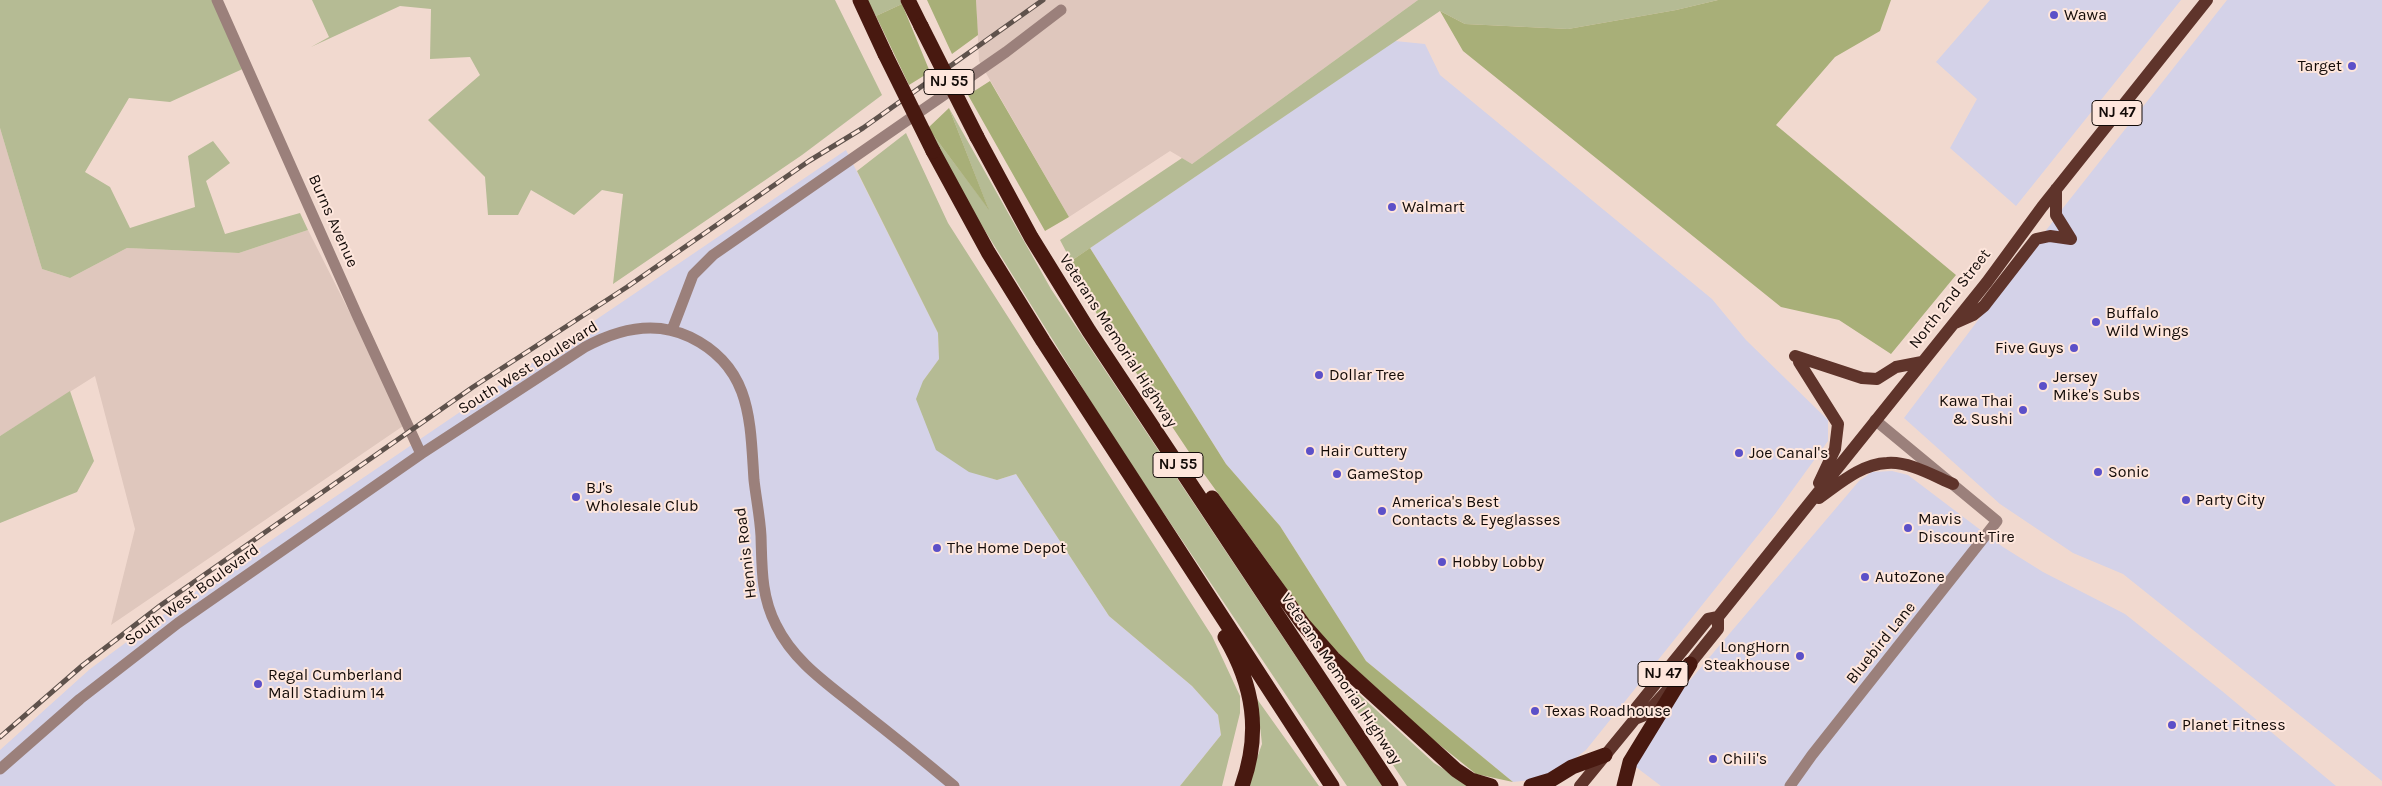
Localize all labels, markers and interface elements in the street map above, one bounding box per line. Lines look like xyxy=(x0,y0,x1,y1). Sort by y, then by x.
place label: Wawa xyxy=(2064,5,2107,25)
marker: Wawa xyxy=(2048,9,2060,21)
place label: Target xyxy=(2298,56,2342,76)
marker: Target xyxy=(2346,60,2358,72)
road number: NJ 55 xyxy=(924,70,974,94)
road number: NJ 47 xyxy=(2092,100,2142,126)
street label: Burns Avenue xyxy=(304,171,362,271)
place label: Walmart xyxy=(1402,197,1465,217)
marker: Walmart xyxy=(1386,201,1398,213)
street label: North 2nd Street xyxy=(1905,245,1995,353)
street label: Veterans Memorial Highway xyxy=(1055,251,1181,431)
place label: Buffalo Wild Wings xyxy=(2106,303,2189,341)
marker: Buffalo Wild Wings xyxy=(2090,316,2102,328)
street label: South West Boulevard xyxy=(455,317,601,419)
place label: Five Guys xyxy=(1995,338,2064,358)
marker: Five Guys xyxy=(2068,342,2080,354)
place label: Dollar Tree xyxy=(1329,365,1405,385)
place label: Jersey Mike's Subs xyxy=(2053,367,2140,405)
marker: Dollar Tree xyxy=(1313,369,1325,381)
marker: Jersey Mike's Subs xyxy=(2037,380,2049,392)
place label: Kawa Thai & Sushi xyxy=(1939,391,2013,429)
marker: Kawa Thai & Sushi xyxy=(2017,404,2029,416)
place label: Hair Cuttery xyxy=(1320,441,1407,461)
place label: Joe Canal's xyxy=(1749,443,1828,463)
marker: Hair Cuttery xyxy=(1304,445,1316,457)
marker: Joe Canal's xyxy=(1733,447,1745,459)
road number: NJ 55 xyxy=(1153,452,1203,478)
place label: Sonic xyxy=(2108,462,2149,482)
place label: GameStop xyxy=(1347,464,1423,484)
marker: Sonic xyxy=(2092,466,2104,478)
marker: GameStop xyxy=(1331,468,1343,480)
place label: BJ's Wholesale Club xyxy=(586,478,699,516)
place label: Party City xyxy=(2196,490,2265,510)
marker: BJ's Wholesale Club xyxy=(570,491,582,503)
place label: America's Best Contacts & Eyeglasses xyxy=(1392,492,1560,530)
marker: Party City xyxy=(2180,494,2192,506)
marker: America's Best Contacts & Eyeglasses xyxy=(1376,505,1388,517)
street label: Hennis Road xyxy=(731,506,761,600)
place label: Mavis Discount Tire xyxy=(1918,509,2015,547)
marker: Mavis Discount Tire xyxy=(1902,522,1914,534)
place label: The Home Depot xyxy=(947,538,1066,558)
street label: South West Boulevard xyxy=(121,540,263,650)
marker: The Home Depot xyxy=(931,542,943,554)
place label: Hobby Lobby xyxy=(1452,552,1544,572)
marker: Hobby Lobby xyxy=(1436,556,1448,568)
place label: AutoZone xyxy=(1875,567,1945,587)
marker: AutoZone xyxy=(1859,571,1871,583)
street label: Veterans Memorial Highway xyxy=(1276,590,1406,768)
street label: Bluebird Lane xyxy=(1842,598,1920,688)
place label: LongHorn Steakhouse xyxy=(1704,637,1790,675)
marker: LongHorn Steakhouse xyxy=(1794,650,1806,662)
road number: NJ 47 xyxy=(1638,662,1688,686)
place label: Regal Cumberland Mall Stadium 14 xyxy=(268,665,403,703)
marker: Regal Cumberland Mall Stadium 14 xyxy=(252,678,264,690)
place label: Texas Roadhouse xyxy=(1545,701,1671,721)
marker: Texas Roadhouse xyxy=(1529,705,1541,717)
place label: Planet Fitness xyxy=(2182,715,2286,735)
marker: Planet Fitness xyxy=(2166,719,2178,731)
place label: Chili's xyxy=(1723,749,1767,769)
marker: Chili's xyxy=(1707,753,1719,765)

